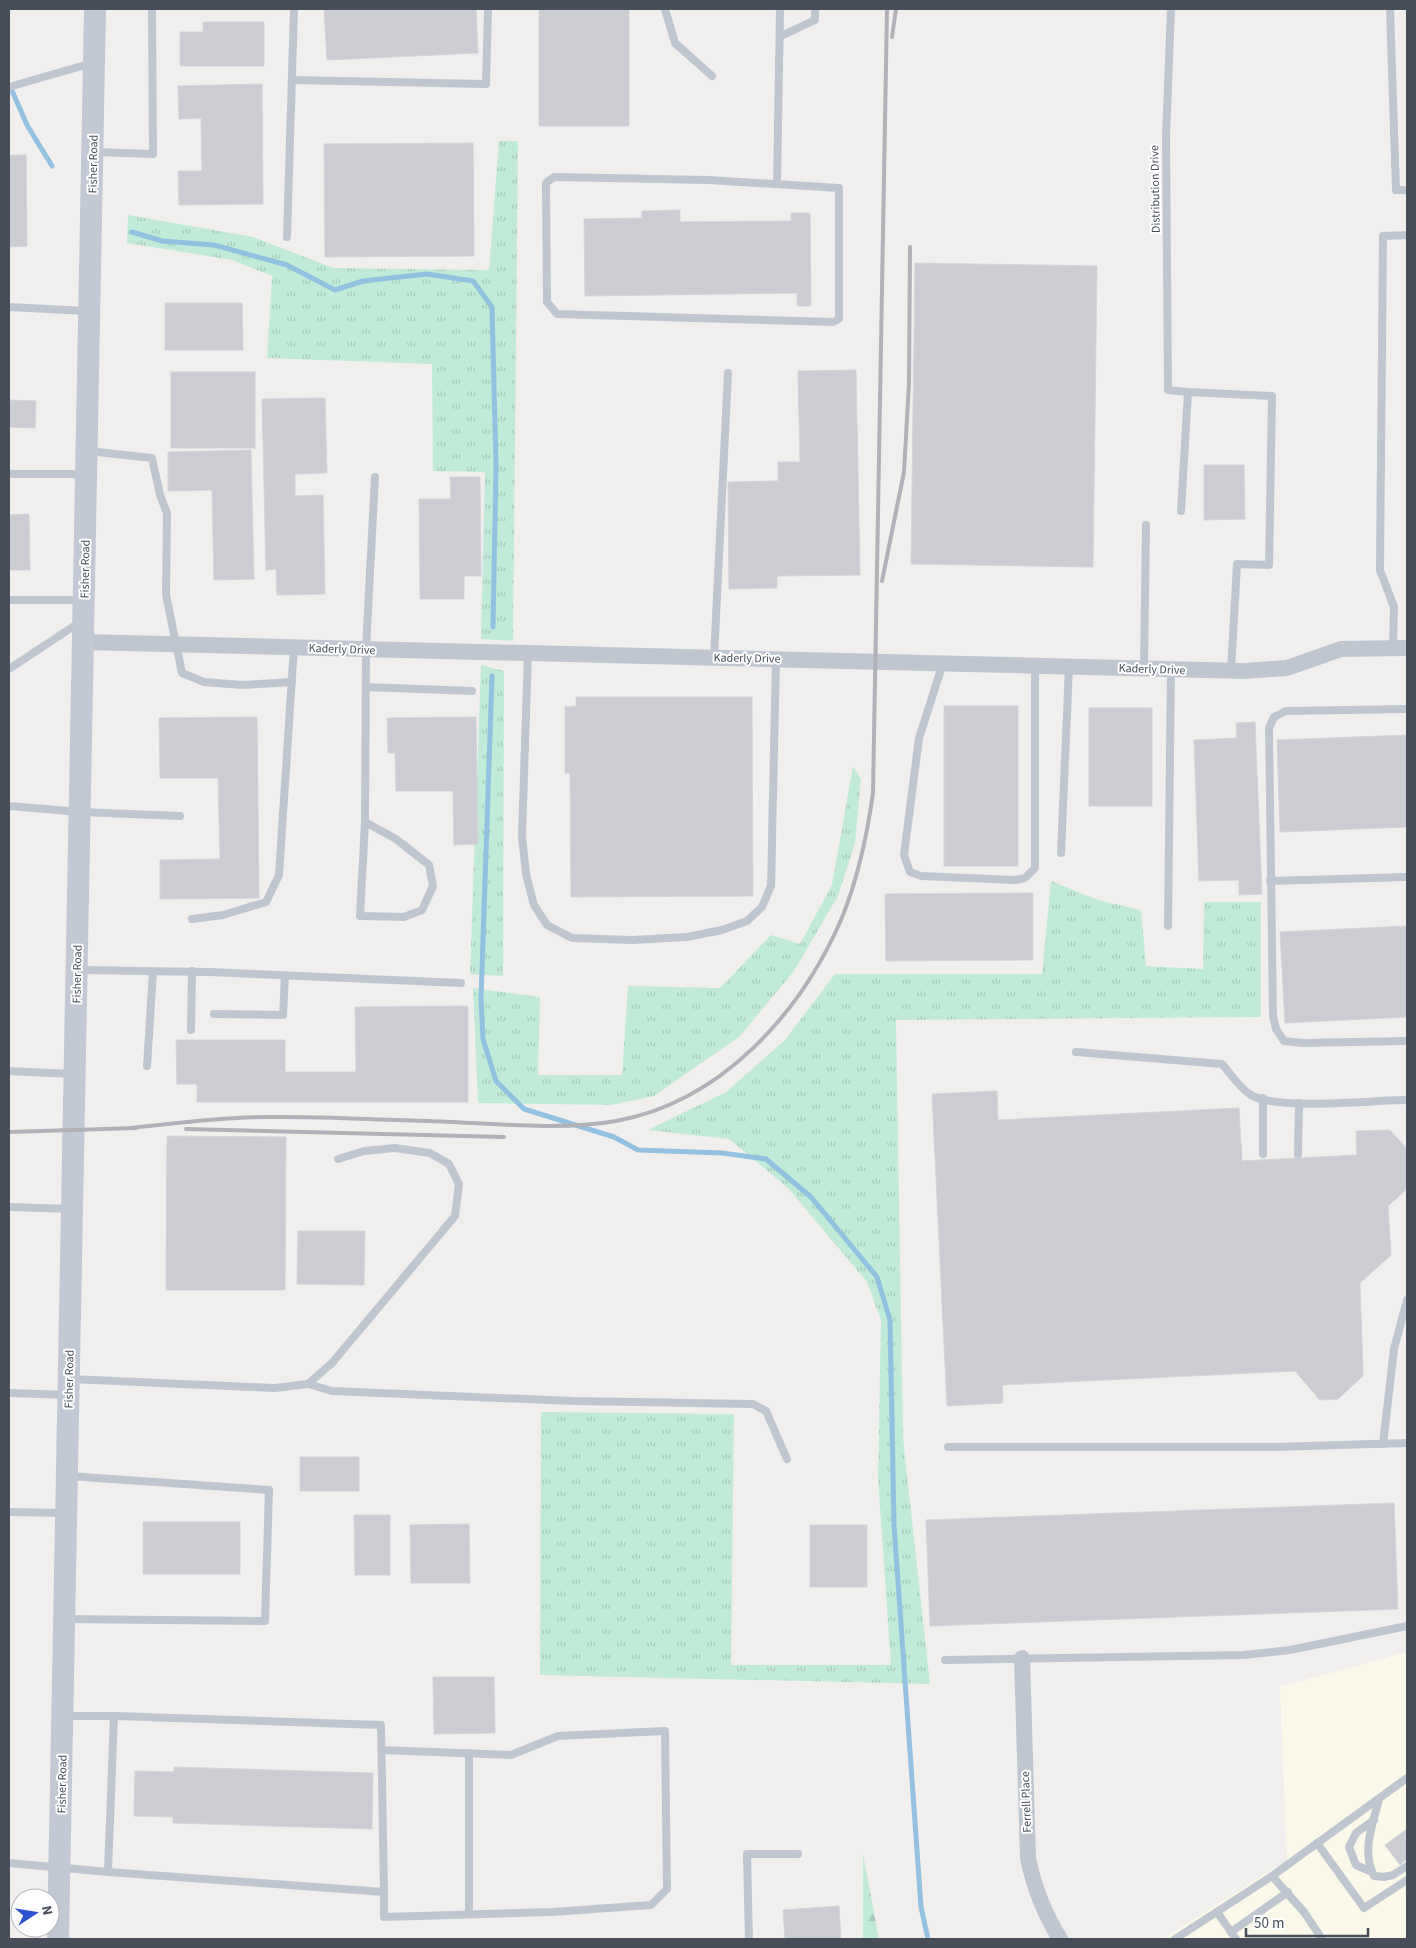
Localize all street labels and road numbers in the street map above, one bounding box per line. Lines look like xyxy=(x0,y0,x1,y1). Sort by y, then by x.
street label: Fisher Road xyxy=(84,135,103,194)
street label: Distribution Drive xyxy=(1146,145,1165,233)
street label: Fisher Road xyxy=(76,540,95,599)
street label: Kaderly Drive xyxy=(308,640,376,659)
street label: Kaderly Drive xyxy=(713,649,781,668)
street label: Kaderly Drive xyxy=(1118,660,1186,679)
street label: Fisher Road xyxy=(68,945,87,1004)
street label: Fisher Road xyxy=(60,1350,79,1409)
street label: Fisher Road xyxy=(53,1755,72,1814)
street label: Ferrell Place xyxy=(1017,1771,1036,1833)

